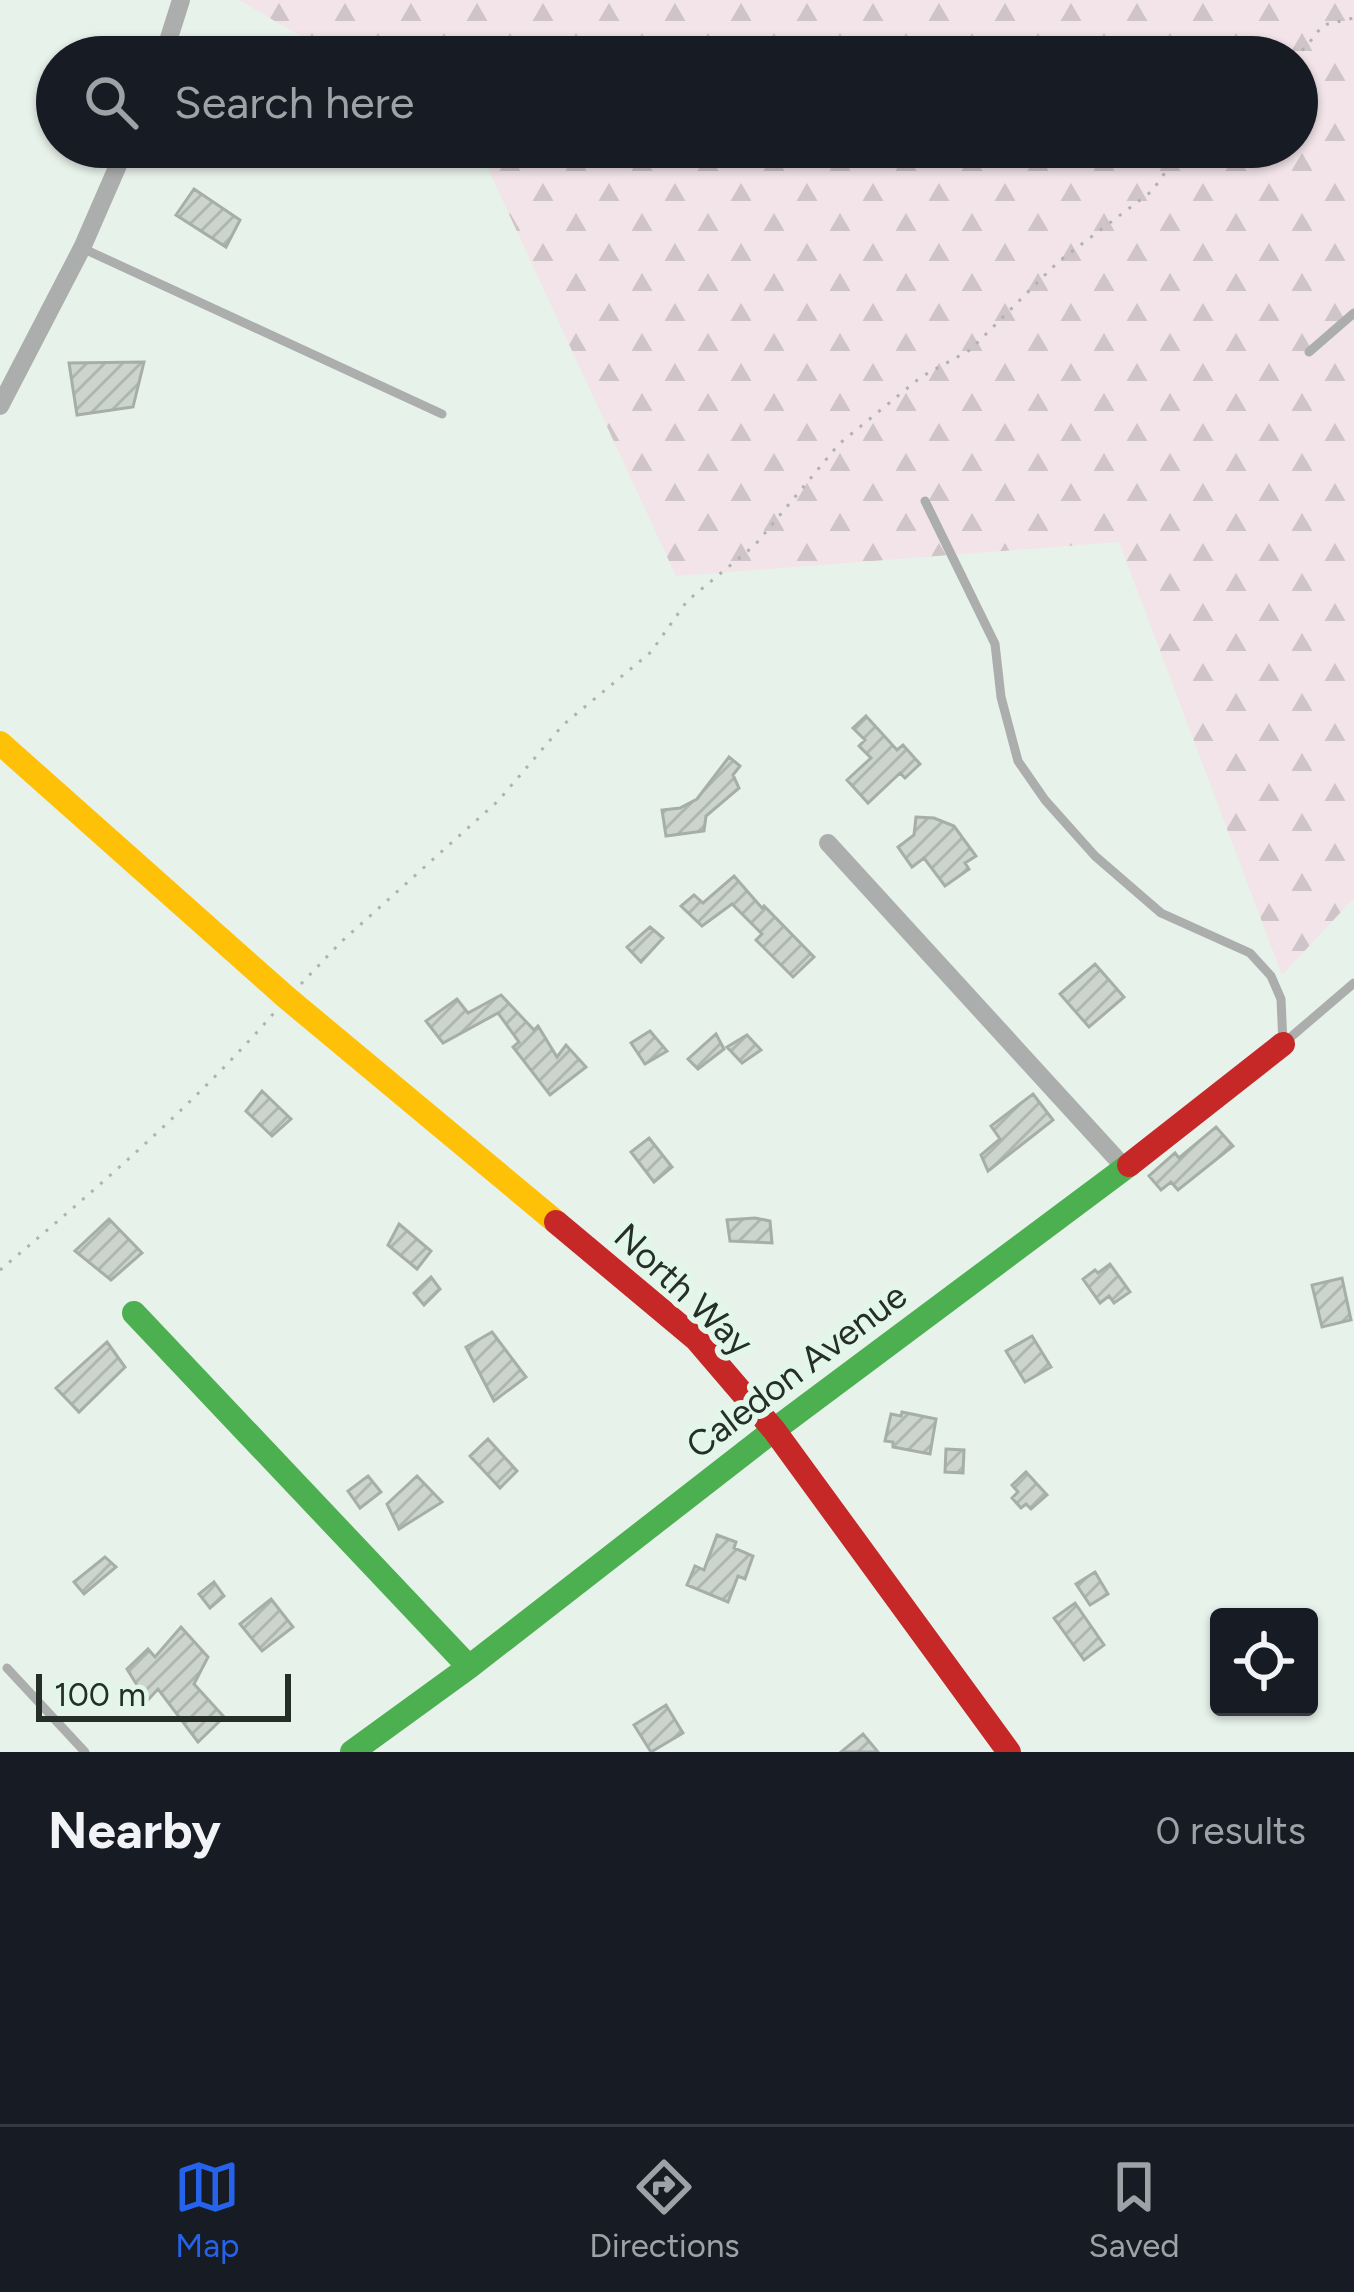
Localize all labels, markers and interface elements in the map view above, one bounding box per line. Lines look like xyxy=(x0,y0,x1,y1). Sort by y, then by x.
search box xyxy=(36,36,1318,168)
icon: search xyxy=(78,69,144,135)
text: Search here xyxy=(174,75,414,129)
street label: North Way xyxy=(606,1214,762,1364)
street label: Caledon Avenue xyxy=(678,1274,915,1467)
map controls xyxy=(1210,1608,1318,1716)
button: locate xyxy=(1210,1608,1318,1716)
scale bar xyxy=(36,1668,291,1721)
text: 100 m xyxy=(54,1675,146,1714)
text: Nearby xyxy=(48,1800,221,1861)
text: 0 results xyxy=(1155,1807,1306,1854)
tab: Map xyxy=(174,2154,240,2265)
tab: Directions xyxy=(589,2154,740,2265)
tab: Saved xyxy=(1089,2154,1180,2265)

